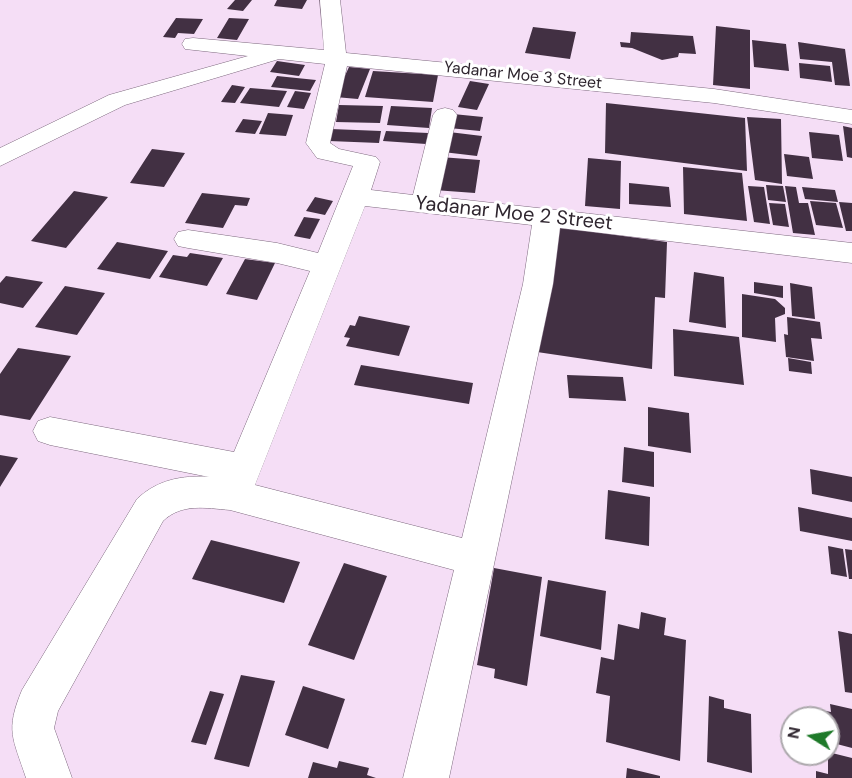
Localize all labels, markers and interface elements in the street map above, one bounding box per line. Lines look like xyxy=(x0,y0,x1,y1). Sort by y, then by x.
street label: Yadanar Moe 3 Street xyxy=(443,58,603,94)
street label: Yadanar Moe 2 Street xyxy=(414,192,614,236)
north arrow xyxy=(780,706,840,766)
text: N xyxy=(782,725,805,741)

